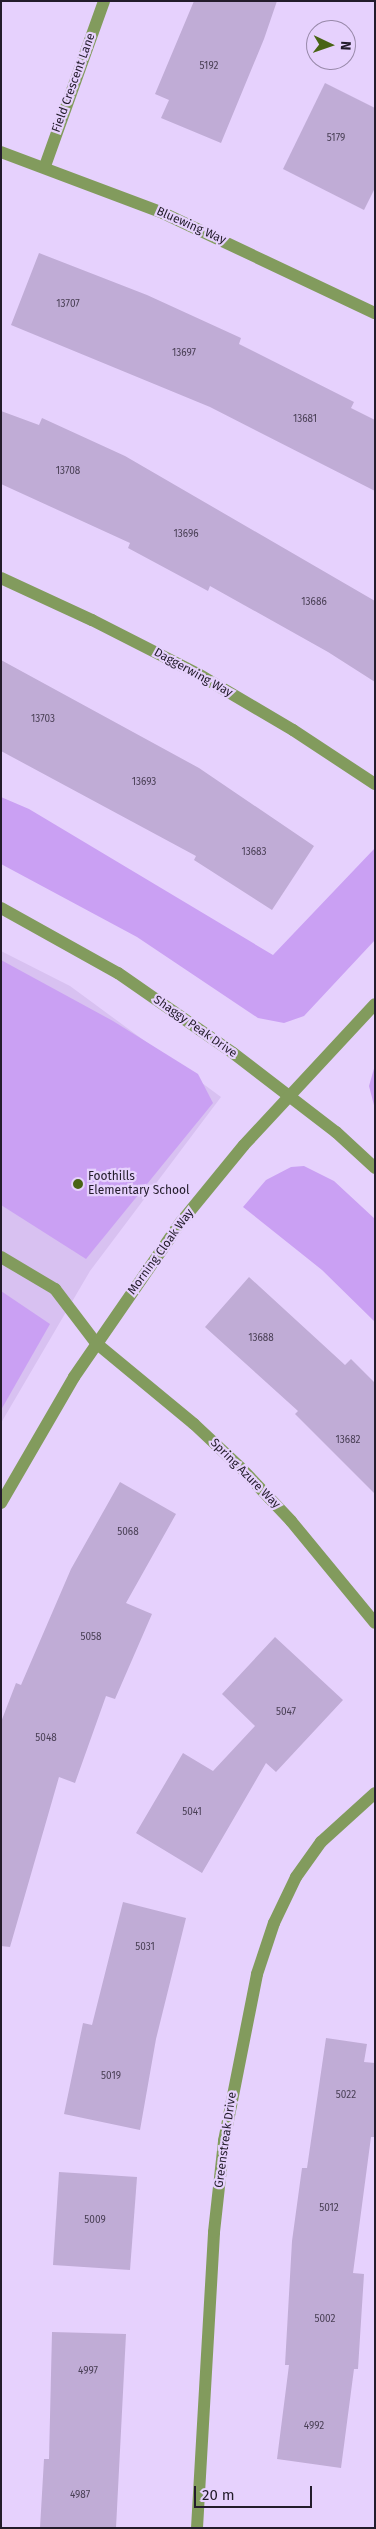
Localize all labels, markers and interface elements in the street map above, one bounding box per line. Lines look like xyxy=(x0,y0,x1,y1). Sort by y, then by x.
north arrow xyxy=(306,20,356,70)
street label: Field Crescent Lane xyxy=(49,31,99,135)
text: N xyxy=(337,41,354,51)
house number: 5192 xyxy=(200,61,218,73)
house number: 5179 xyxy=(327,133,345,145)
street label: Bluewing Way xyxy=(154,204,228,248)
house number: 13707 xyxy=(56,299,80,311)
house number: 13697 xyxy=(172,348,196,360)
house number: 13681 xyxy=(293,414,317,426)
house number: 13708 xyxy=(56,466,80,478)
house number: 13696 xyxy=(173,529,199,541)
house number: 13686 xyxy=(301,597,327,609)
street label: Daggerwing Way xyxy=(151,645,235,701)
house number: 13703 xyxy=(31,714,55,726)
house number: 13693 xyxy=(132,777,156,789)
house number: 13683 xyxy=(241,847,267,859)
street label: Shaggy Peak Drive xyxy=(150,993,240,1061)
place label: Foothills Elementary School xyxy=(88,1170,190,1198)
marker: Foothills Elementary School xyxy=(72,1178,84,1190)
street label: Morning Cloak Way xyxy=(125,1206,197,1298)
house number: 13688 xyxy=(248,1333,274,1345)
house number: 13682 xyxy=(335,1435,361,1447)
street label: Spring Azure Way xyxy=(207,1436,283,1512)
house number: 5068 xyxy=(117,1527,139,1539)
house number: 5058 xyxy=(80,1632,102,1644)
house number: 5047 xyxy=(276,1707,296,1719)
house number: 5048 xyxy=(35,1733,57,1745)
house number: 5041 xyxy=(182,1807,202,1819)
house number: 5031 xyxy=(135,1942,155,1954)
house number: 5019 xyxy=(101,2071,121,2083)
house number: 5022 xyxy=(336,2090,356,2102)
street label: Greenstreak Drive xyxy=(212,2091,240,2189)
house number: 5012 xyxy=(319,2203,339,2215)
house number: 5009 xyxy=(84,2215,106,2227)
house number: 5002 xyxy=(315,2314,335,2326)
house number: 4997 xyxy=(78,2366,98,2378)
house number: 4992 xyxy=(304,2421,324,2433)
scale bar xyxy=(196,2476,314,2508)
text: 20 m xyxy=(202,2486,235,2504)
house number: 4987 xyxy=(70,2490,90,2502)

